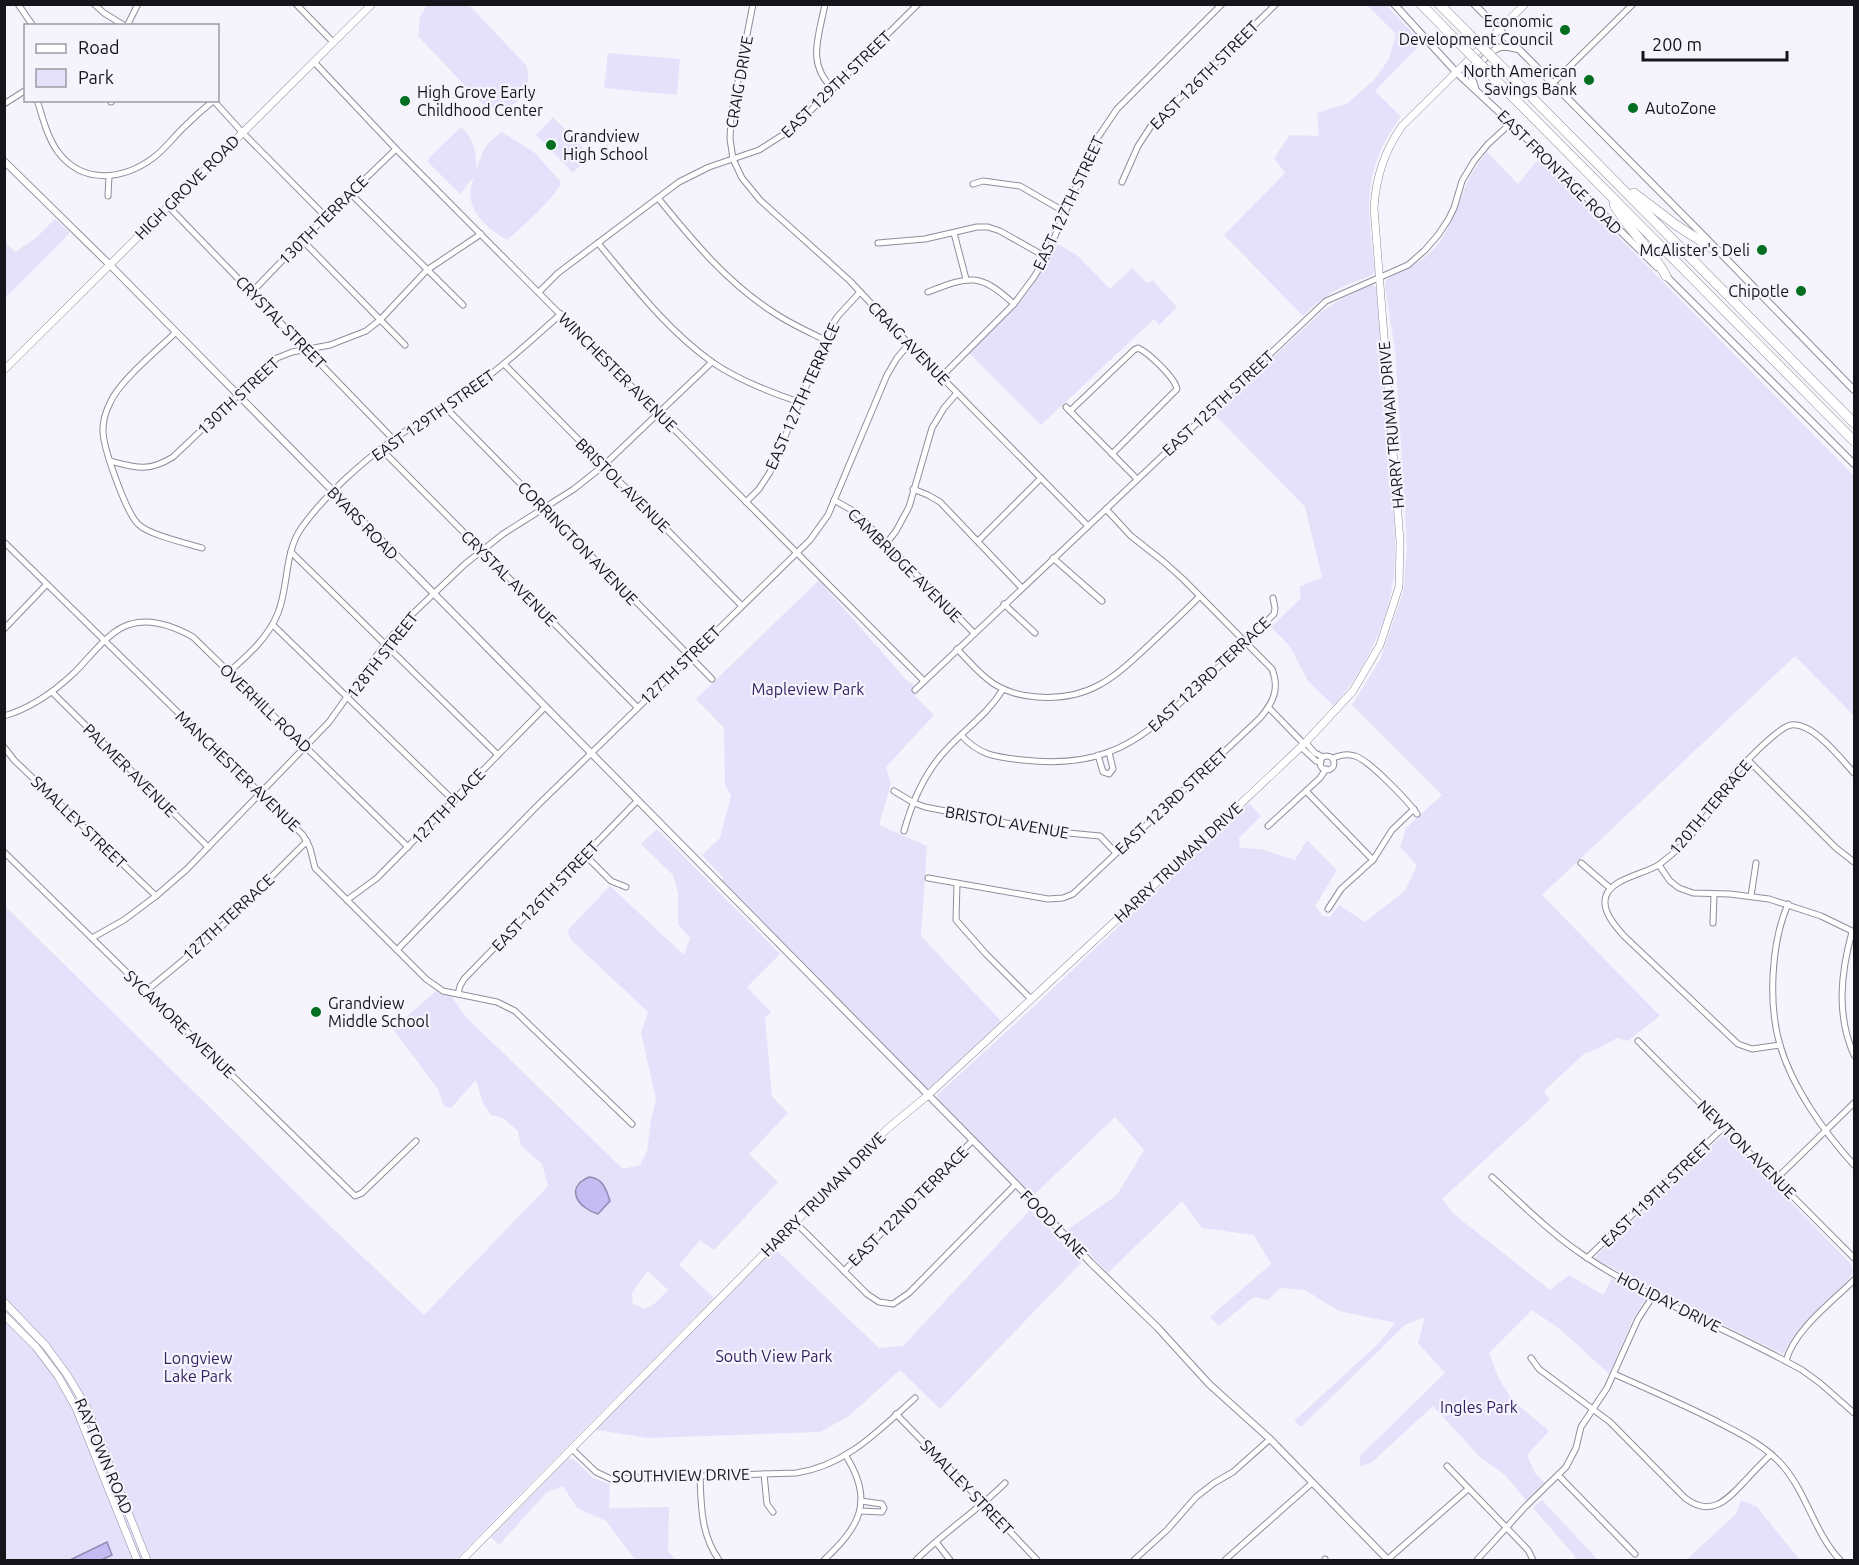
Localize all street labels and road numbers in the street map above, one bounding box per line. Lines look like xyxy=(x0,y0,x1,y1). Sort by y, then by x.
street label: EAST 126TH STREET xyxy=(1146,17,1262,133)
street label: EAST 129TH STREET xyxy=(777,27,895,141)
street label: CRAIG DRIVE xyxy=(722,34,756,130)
street label: EAST FRONTAGE ROAD xyxy=(1494,106,1626,238)
street label: HIGH GROVE ROAD xyxy=(131,131,243,243)
street label: EAST 127TH STREET xyxy=(1029,133,1107,273)
street label: 130TH TERRACE xyxy=(275,172,371,268)
street label: CRYSTAL STREET xyxy=(232,272,330,372)
street label: CRAIG AVENUE xyxy=(865,298,953,388)
street label: WINCHESTER AVENUE xyxy=(555,309,681,435)
street label: EAST 127TH TERRACE xyxy=(761,320,843,472)
street label: HARRY TRUMAN DRIVE xyxy=(1375,341,1407,509)
street label: EAST 125TH STREET xyxy=(1159,347,1277,459)
street label: 130TH STREET xyxy=(194,354,283,438)
street label: EAST 129TH STREET xyxy=(368,366,498,464)
street label: BRISTOL AVENUE xyxy=(572,434,674,536)
street label: CORRINGTON AVENUE xyxy=(514,478,642,608)
street label: BYARS ROAD xyxy=(324,483,402,563)
street label: CAMBRIDGE AVENUE xyxy=(844,504,966,626)
street label: CRYSTAL AVENUE xyxy=(458,527,560,629)
street label: 128TH STREET xyxy=(343,608,421,702)
street label: EAST 123RD TERRACE xyxy=(1144,613,1274,735)
street label: 127TH STREET xyxy=(636,622,724,708)
street label: OVERHILL ROAD xyxy=(216,660,316,756)
street label: MANCHESTER AVENUE xyxy=(172,707,304,835)
street label: PALMER AVENUE xyxy=(80,720,180,820)
street label: EAST 123RD STREET xyxy=(1111,744,1231,858)
street label: 120TH TERRACE xyxy=(1665,756,1755,858)
street label: 127TH PLACE xyxy=(407,764,489,847)
street label: SMALLEY STREET xyxy=(28,772,130,872)
street label: HARRY TRUMAN DRIVE xyxy=(1110,798,1246,926)
street label: BRISTOL AVENUE xyxy=(944,802,1070,842)
street label: EAST 126TH STREET xyxy=(488,837,602,955)
street label: 127TH TERRACE xyxy=(179,870,277,964)
street label: SYCAMORE AVENUE xyxy=(121,967,239,1081)
street label: NEWTON AVENUE xyxy=(1694,1096,1800,1202)
street label: HARRY TRUMAN DRIVE xyxy=(757,1128,889,1260)
street label: EAST 119TH STREET xyxy=(1597,1136,1715,1250)
street label: EAST 122ND TERRACE xyxy=(845,1143,971,1269)
street label: FOOD LANE xyxy=(1017,1186,1091,1262)
street label: HOLIDAY DRIVE xyxy=(1614,1268,1724,1336)
street label: RAYTOWN ROAD xyxy=(71,1395,137,1517)
street label: SMALLEY STREET xyxy=(917,1436,1017,1538)
street label: SOUTHVIEW DRIVE xyxy=(612,1465,750,1485)

